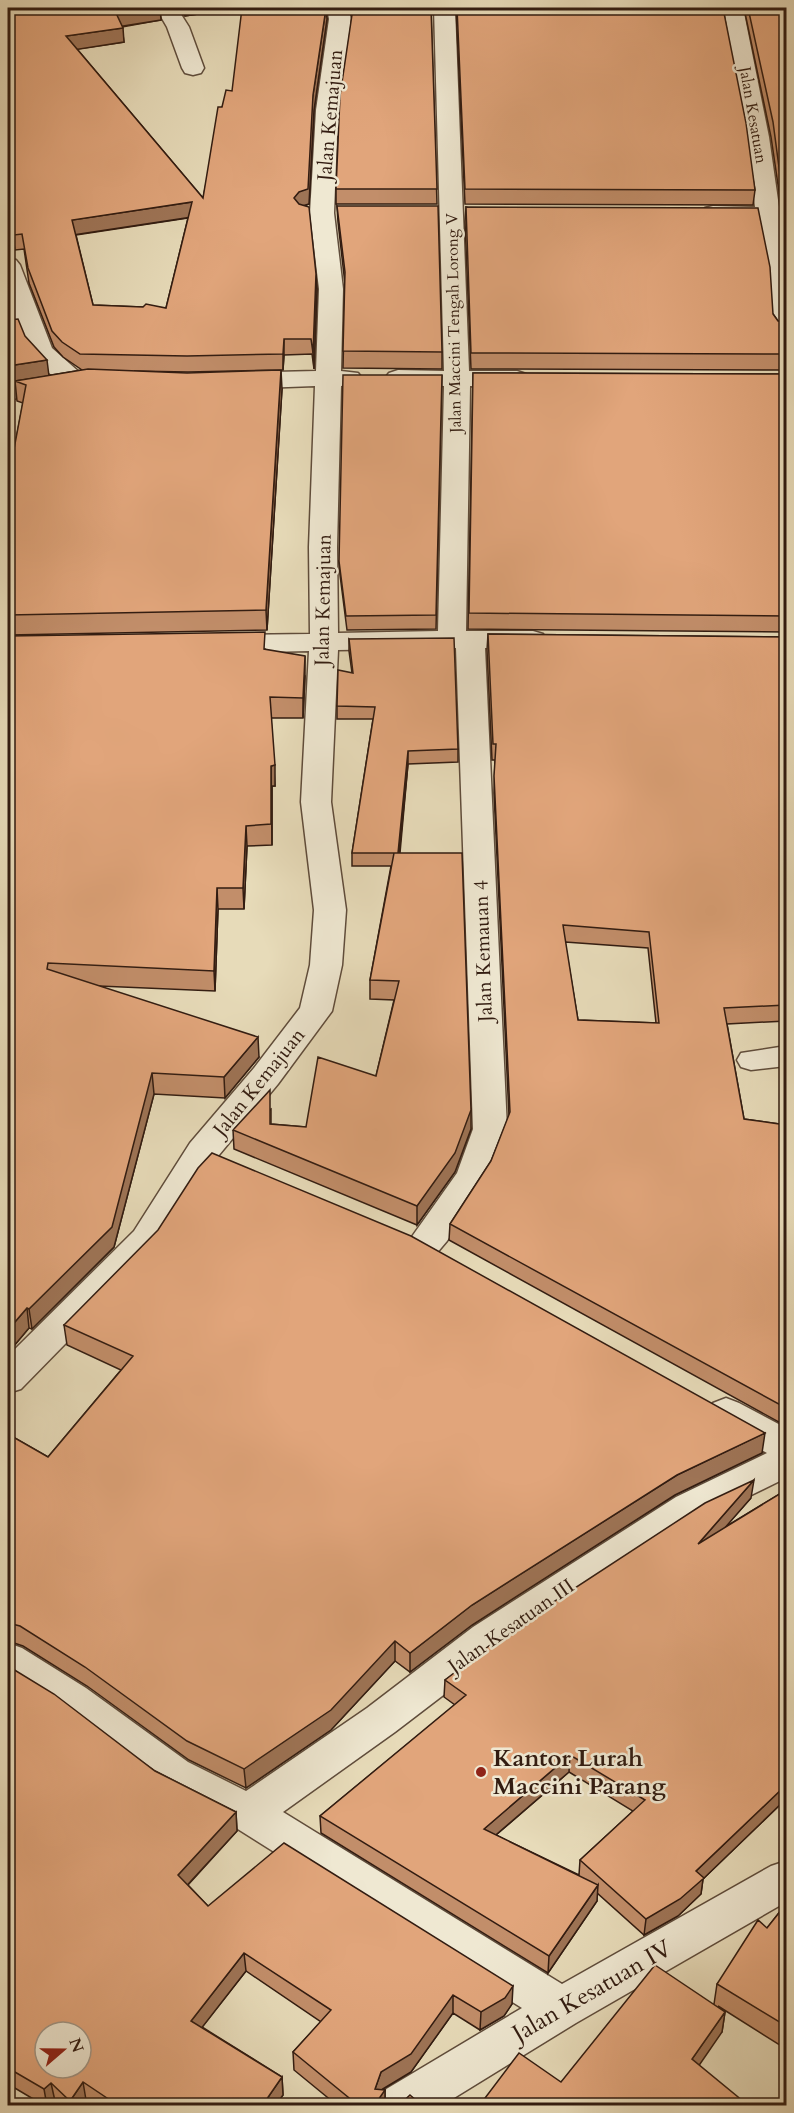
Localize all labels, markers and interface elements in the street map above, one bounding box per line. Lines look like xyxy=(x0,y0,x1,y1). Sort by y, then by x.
street label: Jalan Kemajuan xyxy=(311,47,349,185)
street label: Jalan Kesatuan xyxy=(733,63,772,165)
street label: Jalan Maccini Tengah Lorong V xyxy=(441,213,467,435)
street label: Jalan Kemajuan xyxy=(308,533,338,669)
street label: Jalan Kemauan 4 xyxy=(467,880,499,1025)
street label: Jalan Kemajuan xyxy=(205,1022,311,1144)
street label: Jalan Kesatuan III xyxy=(440,1572,580,1681)
place label: Kantor Lurah Maccini Parang xyxy=(493,1742,666,1803)
marker: Kantor Lurah Maccini Parang xyxy=(474,1765,488,1779)
street label: Jalan Kesatuan IV xyxy=(504,1932,678,2052)
north arrow xyxy=(33,2020,93,2080)
text: N xyxy=(63,2035,89,2056)

